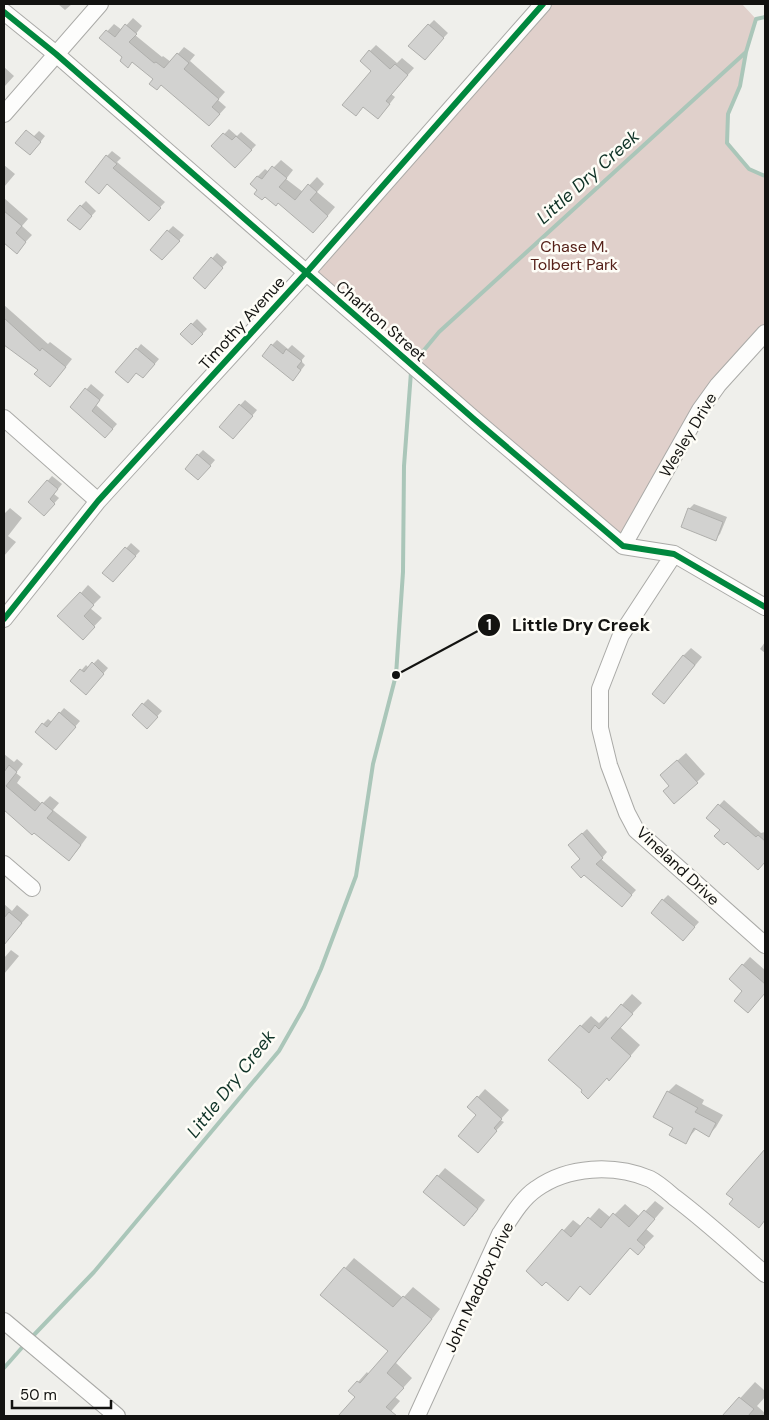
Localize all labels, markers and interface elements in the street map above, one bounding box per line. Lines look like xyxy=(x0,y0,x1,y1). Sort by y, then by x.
water label: Little Dry Creek xyxy=(531,124,645,230)
park label: Chase M. Tolbert Park xyxy=(530,236,618,275)
street label: Timothy Avenue xyxy=(194,272,290,374)
street label: Charlton Street xyxy=(331,276,431,366)
street label: Wesley Drive xyxy=(654,389,722,481)
callout: Little Dry Creek xyxy=(477,609,660,642)
text: Little Dry Creek xyxy=(512,613,651,637)
text: 1 xyxy=(486,615,492,635)
street label: Vineland Drive xyxy=(632,822,724,910)
water label: Little Dry Creek xyxy=(181,1025,281,1143)
street label: John Maddox Drive xyxy=(440,1218,518,1356)
scale bar xyxy=(12,1378,111,1410)
text: 50 m xyxy=(20,1385,57,1405)

